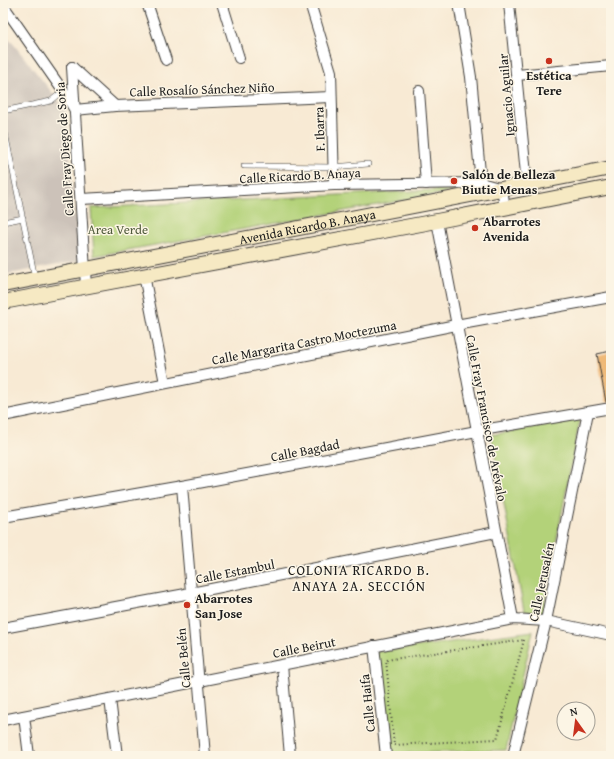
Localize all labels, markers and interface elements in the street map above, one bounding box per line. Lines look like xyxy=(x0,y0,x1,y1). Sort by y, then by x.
street label: Ignacio Aguilar xyxy=(493,52,520,137)
marker: Estética Tere xyxy=(544,56,554,66)
place label: Estética Tere xyxy=(526,66,572,100)
street label: Calle Rosalío Sánchez Niño xyxy=(129,77,275,102)
street label: Calle Fray Diego de Soria xyxy=(50,81,79,217)
street label: F. Ibarra xyxy=(309,105,330,152)
street label: Calle Ricardo B. Anaya xyxy=(239,163,362,188)
place label: Salón de Belleza Biutie Menas xyxy=(462,165,556,199)
marker: Salón de Belleza Biutie Menas xyxy=(449,176,459,186)
street label: Avenida Ricardo B. Anaya xyxy=(238,204,378,249)
place label: Abarrotes Avenida xyxy=(483,212,541,246)
park label: Area Verde xyxy=(88,220,148,239)
marker: Abarrotes Avenida xyxy=(470,223,480,233)
street label: Calle Margarita Castro Moctezuma xyxy=(210,315,399,370)
street label: Calle Fray Francisco de Arévalo xyxy=(461,333,512,503)
street label: Calle Bagdad xyxy=(269,435,341,466)
street label: Calle Jerusalén xyxy=(524,540,559,623)
street label: Calle Estambul xyxy=(194,554,276,588)
district label: COLONIA RICARDO B. ANAYA 2A. SECCIÓN xyxy=(288,560,430,596)
place label: Abarrotes San Jose xyxy=(195,589,253,623)
marker: Abarrotes San Jose xyxy=(182,600,192,610)
street label: Calle Belén xyxy=(171,627,196,689)
street label: Calle Beirut xyxy=(271,632,338,663)
street label: Calle Haifa xyxy=(355,672,380,733)
north arrow xyxy=(556,701,596,741)
text: N xyxy=(568,702,580,720)

